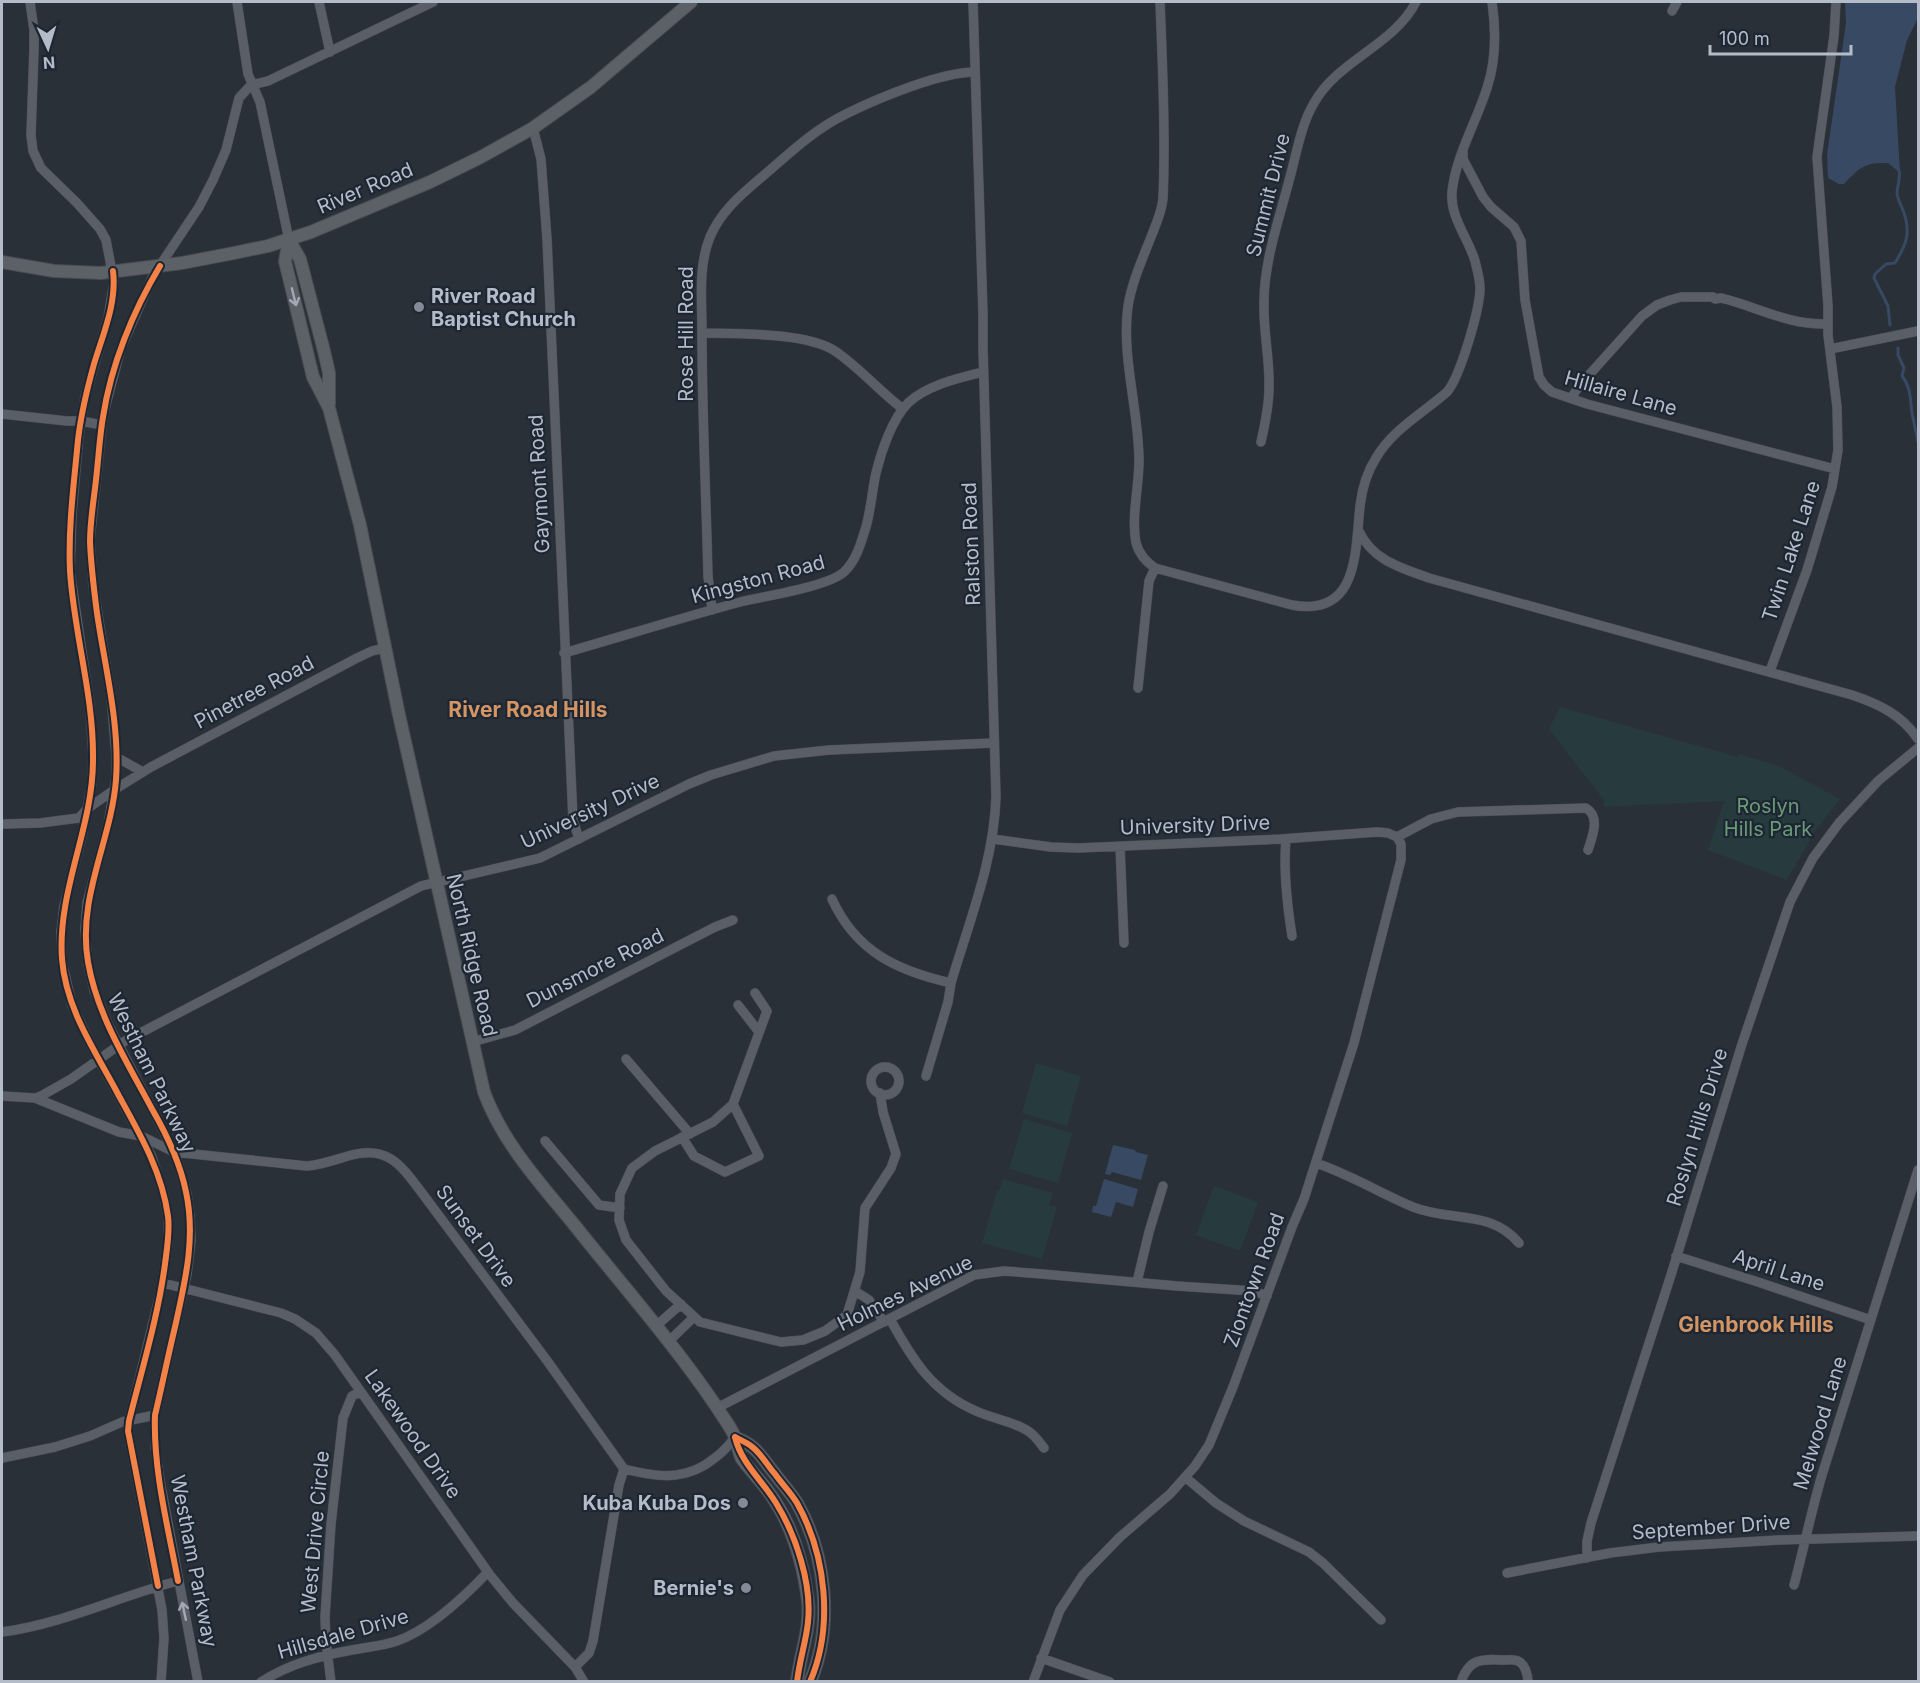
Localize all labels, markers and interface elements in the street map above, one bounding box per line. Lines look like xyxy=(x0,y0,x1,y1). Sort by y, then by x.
north arrow xyxy=(18,18,78,78)
scale bar xyxy=(1710,18,1851,56)
text: 100 m xyxy=(1719,28,1770,49)
text: N xyxy=(42,53,56,73)
street label: Summit Drive xyxy=(1241,131,1295,259)
street label: River Road xyxy=(314,157,416,219)
street label: Rose Hill Road xyxy=(674,266,698,402)
place label: River Road Baptist Church xyxy=(431,284,576,331)
one-way arrow xyxy=(288,287,300,306)
marker: River Road Baptist Church xyxy=(412,300,426,314)
street label: Hillaire Lane xyxy=(1562,365,1680,421)
street label: Gaymont Road xyxy=(523,414,555,554)
street label: Twin Lake Lane xyxy=(1757,478,1825,624)
street label: Ralston Road xyxy=(957,482,985,606)
street label: Kingston Road xyxy=(689,550,827,608)
street label: Pinetree Road xyxy=(190,650,318,734)
district label: River Road Hills xyxy=(448,697,608,722)
street label: University Drive xyxy=(517,768,663,854)
park label: Roslyn Hills Park xyxy=(1724,794,1812,841)
street label: University Drive xyxy=(1119,810,1271,840)
street label: North Ridge Road xyxy=(442,871,502,1039)
street label: Dunsmore Road xyxy=(522,923,668,1013)
street label: Westham Parkway xyxy=(103,989,201,1157)
street label: Roslyn Hills Drive xyxy=(1662,1045,1732,1209)
street label: Sunset Drive xyxy=(431,1180,521,1292)
street label: Ziontown Road xyxy=(1219,1210,1289,1350)
street label: April Lane xyxy=(1730,1244,1828,1296)
street label: Holmes Avenue xyxy=(834,1250,976,1336)
district label: Glenbrook Hills xyxy=(1678,1312,1834,1337)
street label: Melwood Lane xyxy=(1788,1353,1852,1493)
street label: Lakewood Drive xyxy=(360,1365,466,1503)
street label: West Drive Circle xyxy=(296,1450,334,1614)
street label: Westham Parkway xyxy=(166,1473,222,1649)
place label: Kuba Kuba Dos xyxy=(582,1491,731,1515)
marker: Kuba Kuba Dos xyxy=(736,1496,750,1510)
street label: September Drive xyxy=(1631,1509,1791,1545)
place label: Bernie's xyxy=(653,1576,734,1600)
marker: Bernie's xyxy=(739,1581,753,1595)
one-way arrow xyxy=(178,1602,189,1621)
street label: Hillsdale Drive xyxy=(275,1604,411,1664)

